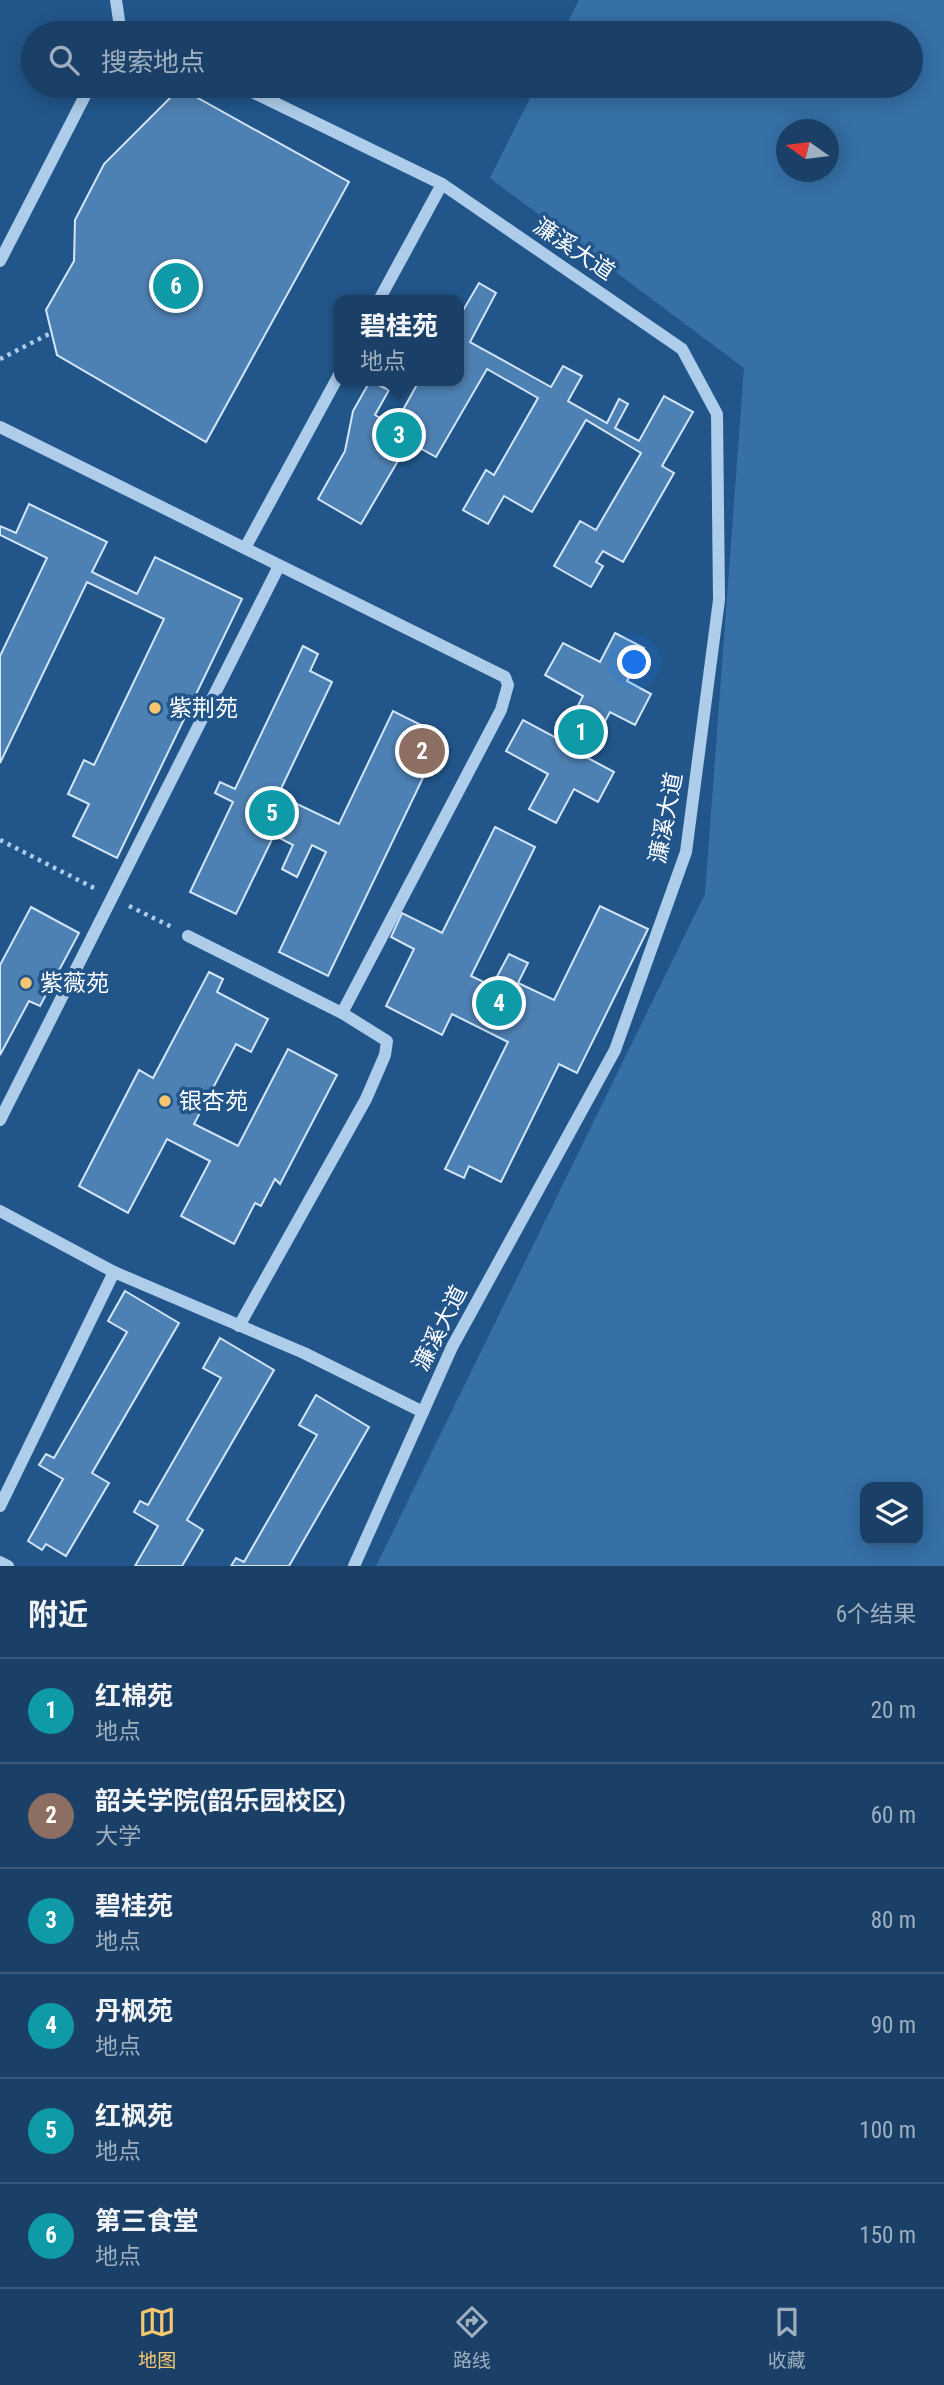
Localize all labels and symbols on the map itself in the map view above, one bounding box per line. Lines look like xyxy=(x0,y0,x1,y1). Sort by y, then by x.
north arrow xyxy=(776,119,839,182)
street label: 濂溪大道 xyxy=(528,212,620,286)
pin: 6 xyxy=(153,260,199,312)
pin: 3 xyxy=(376,409,422,461)
your location xyxy=(617,645,651,679)
place label: 紫荆苑 xyxy=(169,695,238,722)
marker: 紫荆苑 xyxy=(147,700,163,716)
pin: 1 xyxy=(558,706,604,758)
pin: 2 xyxy=(399,725,445,777)
street label: 濂溪大道 xyxy=(644,770,688,866)
pin: 5 xyxy=(249,787,295,839)
place label: 紫薇苑 xyxy=(40,970,109,997)
marker: 紫薇苑 xyxy=(18,975,34,991)
pin: 4 xyxy=(476,977,522,1029)
place label: 银杏苑 xyxy=(179,1088,248,1115)
marker: 银杏苑 xyxy=(157,1093,173,1109)
street label: 濂溪大道 xyxy=(407,1281,473,1375)

